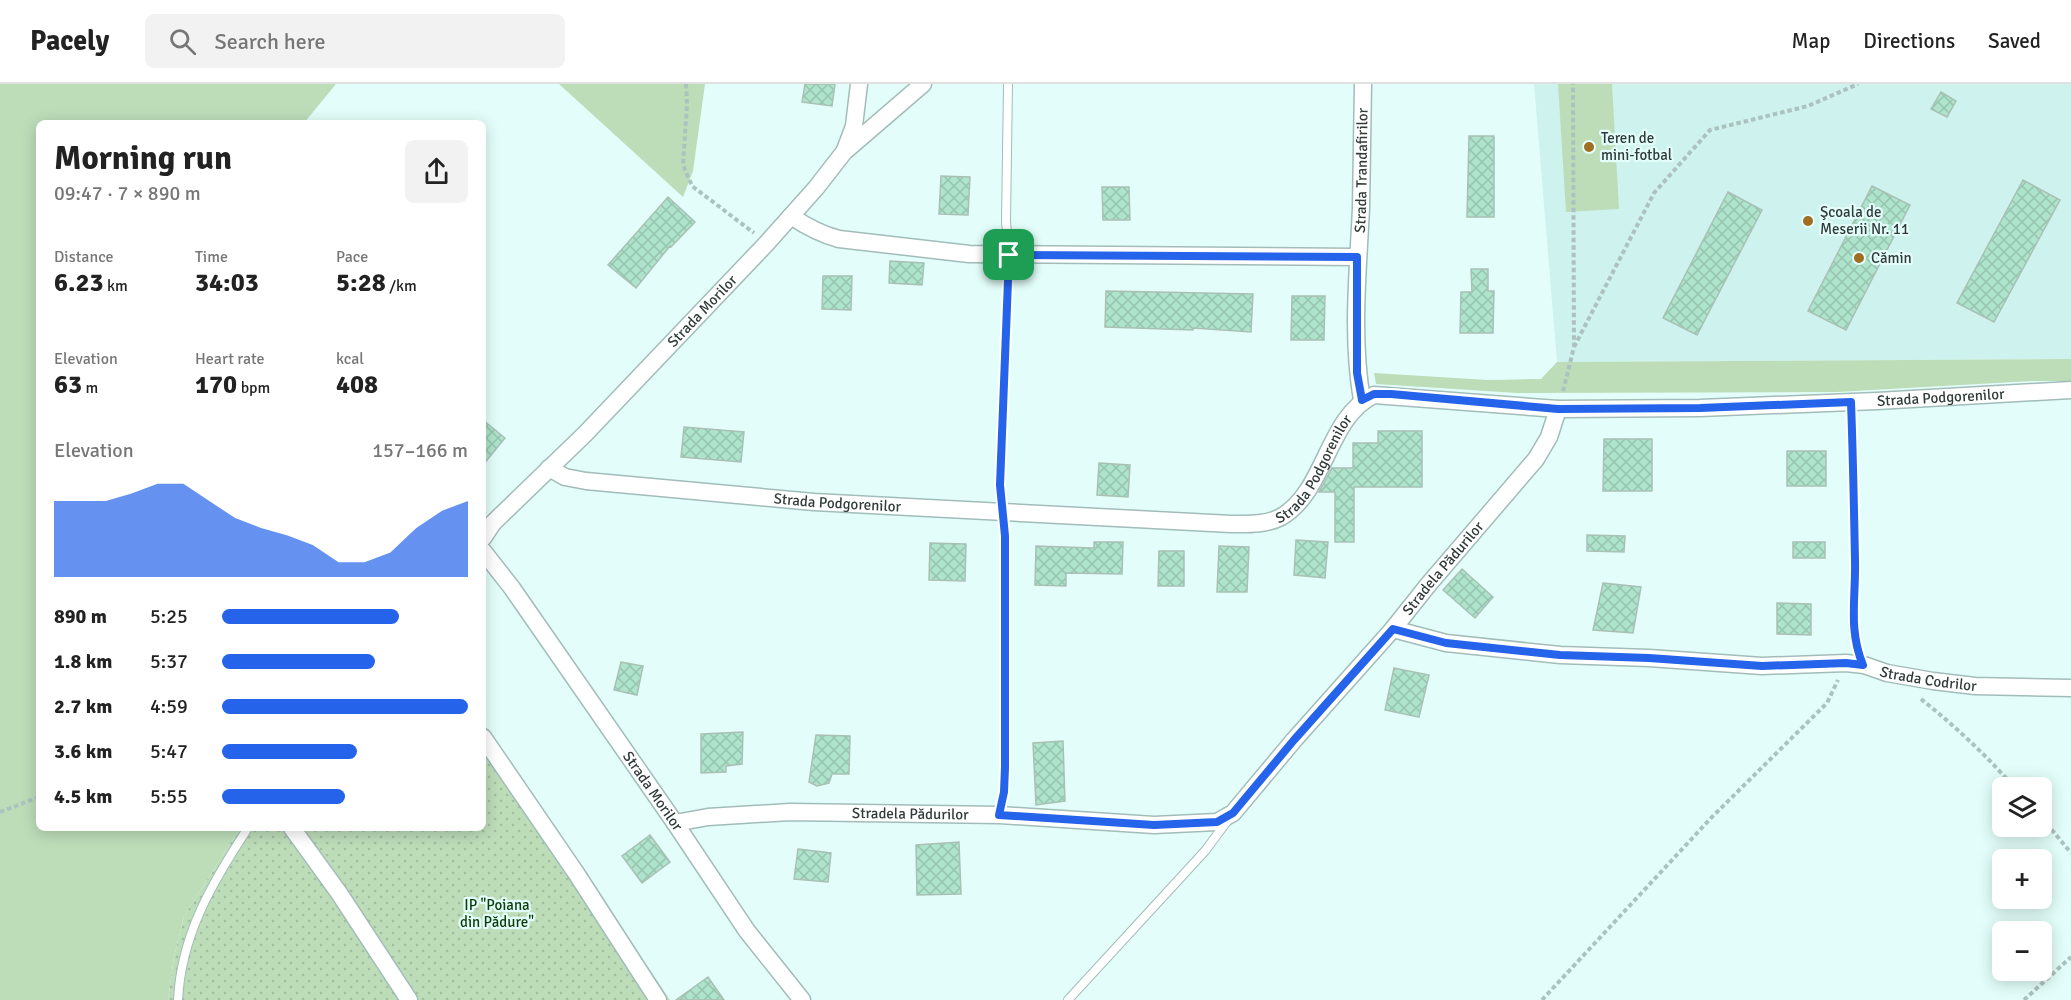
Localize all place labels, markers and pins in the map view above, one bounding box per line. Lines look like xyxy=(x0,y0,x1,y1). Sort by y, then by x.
place label: Teren de mini-fotbal xyxy=(1601,129,1672,164)
marker: Teren de mini-fotbal xyxy=(1582,140,1596,154)
place label: Şcoala de Meserii Nr. 11 xyxy=(1820,203,1909,238)
marker: Şcoala de Meserii Nr. 11 xyxy=(1801,214,1815,228)
pin xyxy=(983,229,1034,280)
place label: Cămin xyxy=(1871,249,1912,267)
marker: Cămin xyxy=(1852,251,1866,265)

